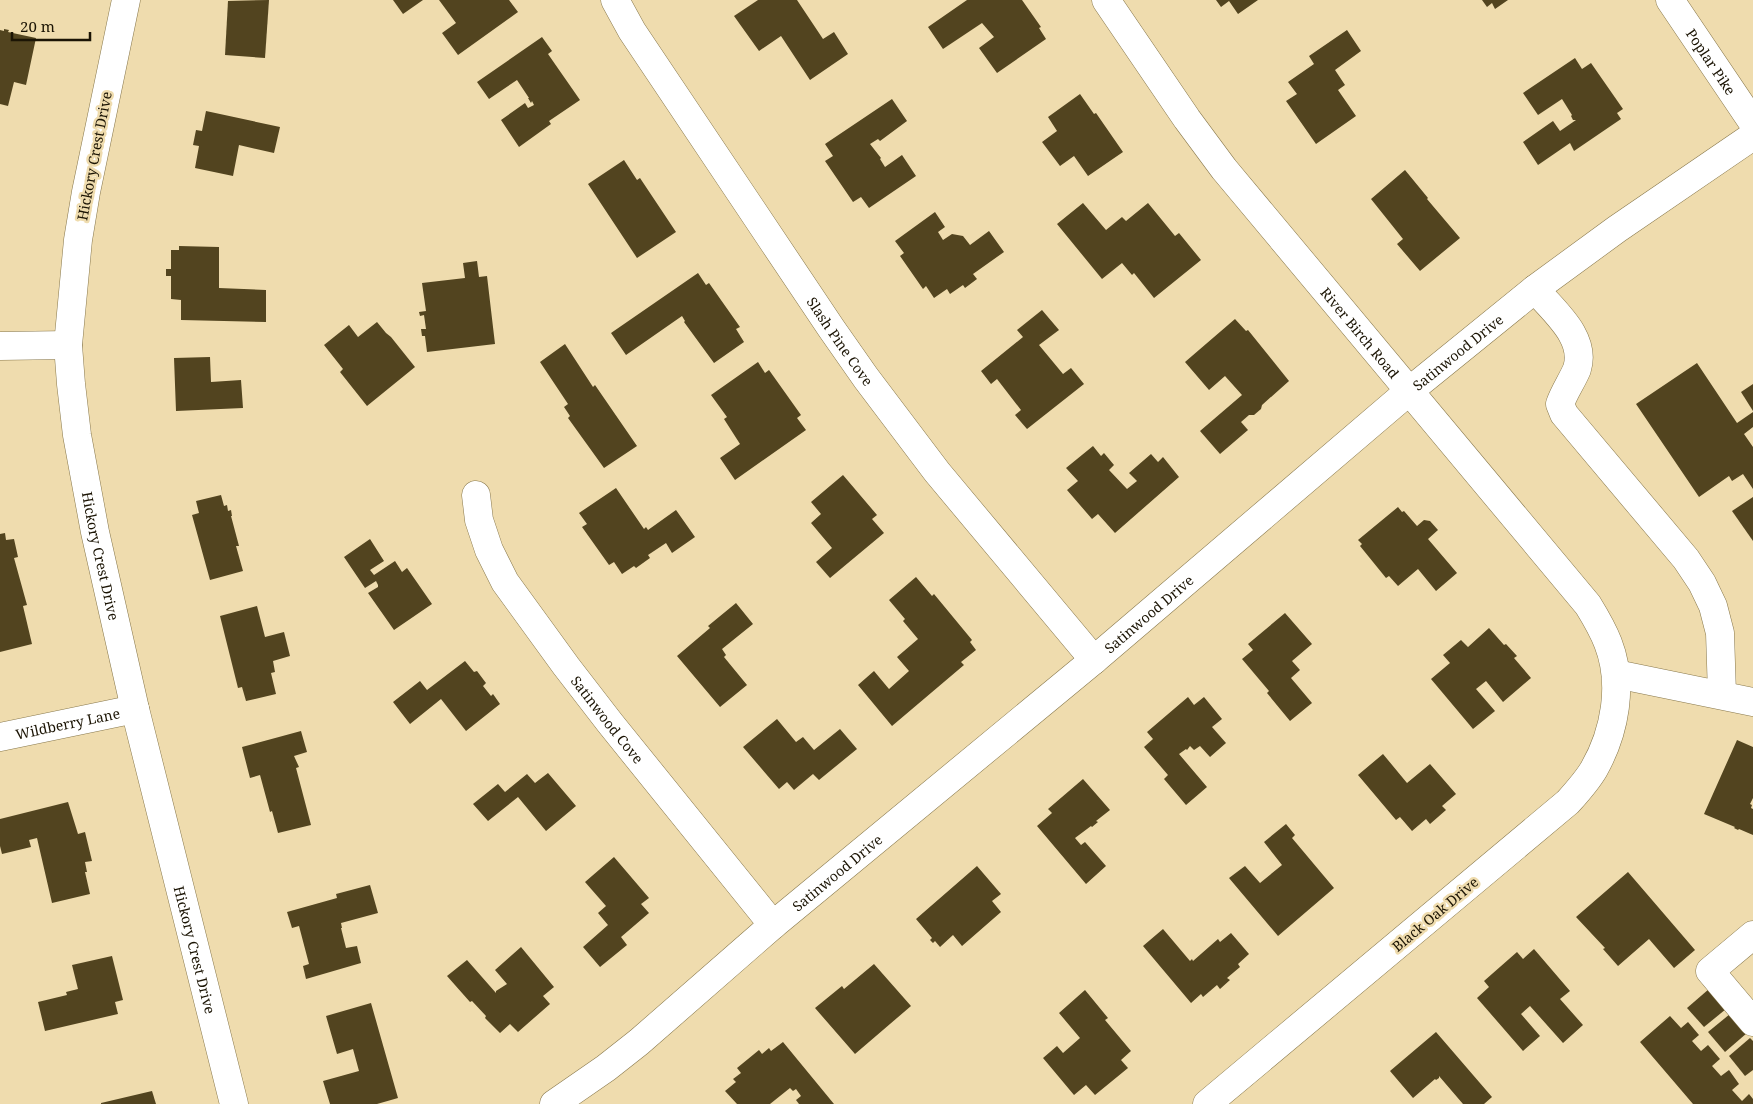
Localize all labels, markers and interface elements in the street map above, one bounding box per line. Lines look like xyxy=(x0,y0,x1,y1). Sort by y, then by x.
scale bar xyxy=(12,10,90,42)
text: 20 m xyxy=(20,16,55,36)
street label: Poplar Pike xyxy=(1682,25,1741,98)
street label: Hickory Crest Drive xyxy=(72,90,116,222)
street label: River Birch Road xyxy=(1317,283,1404,382)
street label: Slash Pine Cove xyxy=(803,293,878,389)
street label: Satinwood Drive xyxy=(1408,309,1507,394)
street label: Hickory Crest Drive xyxy=(78,490,124,622)
street label: Satinwood Drive xyxy=(1100,570,1197,657)
street label: Satinwood Cove xyxy=(567,671,648,767)
street label: Wildberry Lane xyxy=(14,703,121,743)
street label: Satinwood Drive xyxy=(788,829,886,915)
street label: Black Oak Drive xyxy=(1388,872,1482,956)
street label: Hickory Crest Drive xyxy=(170,884,220,1016)

